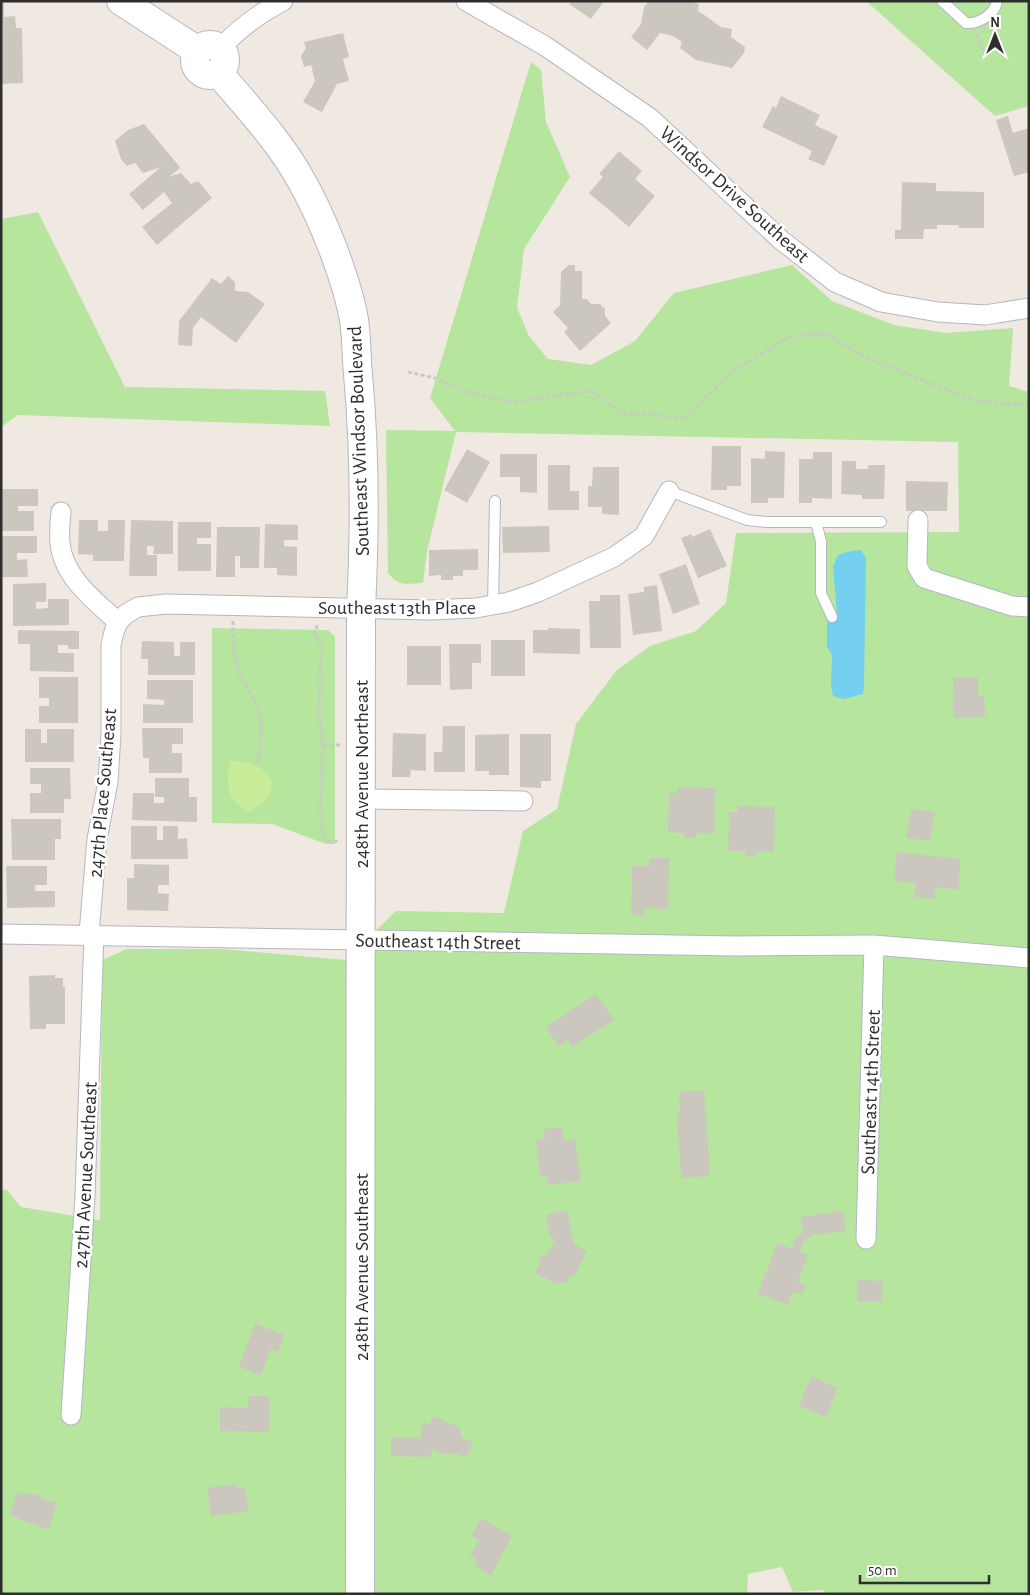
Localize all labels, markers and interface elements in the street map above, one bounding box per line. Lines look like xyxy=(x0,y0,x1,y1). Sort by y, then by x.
north arrow xyxy=(970,10,1020,60)
text: N xyxy=(990,16,1000,30)
street label: Windsor Drive Southeast xyxy=(656,123,813,267)
street label: Southeast Windsor Boulevard xyxy=(345,326,373,556)
street label: Southeast 13th Place xyxy=(318,598,476,618)
street label: 248th Avenue Northeast xyxy=(352,679,372,868)
street label: 247th Place Southeast xyxy=(86,707,120,879)
street label: Southeast 14th Street xyxy=(355,931,521,953)
street label: Southeast 14th Street xyxy=(858,1009,884,1175)
street label: 247th Avenue Southeast xyxy=(71,1081,101,1269)
street label: 248th Avenue Southeast xyxy=(352,1172,372,1361)
scale bar xyxy=(860,1552,989,1584)
text: 50 m xyxy=(868,1563,897,1578)

